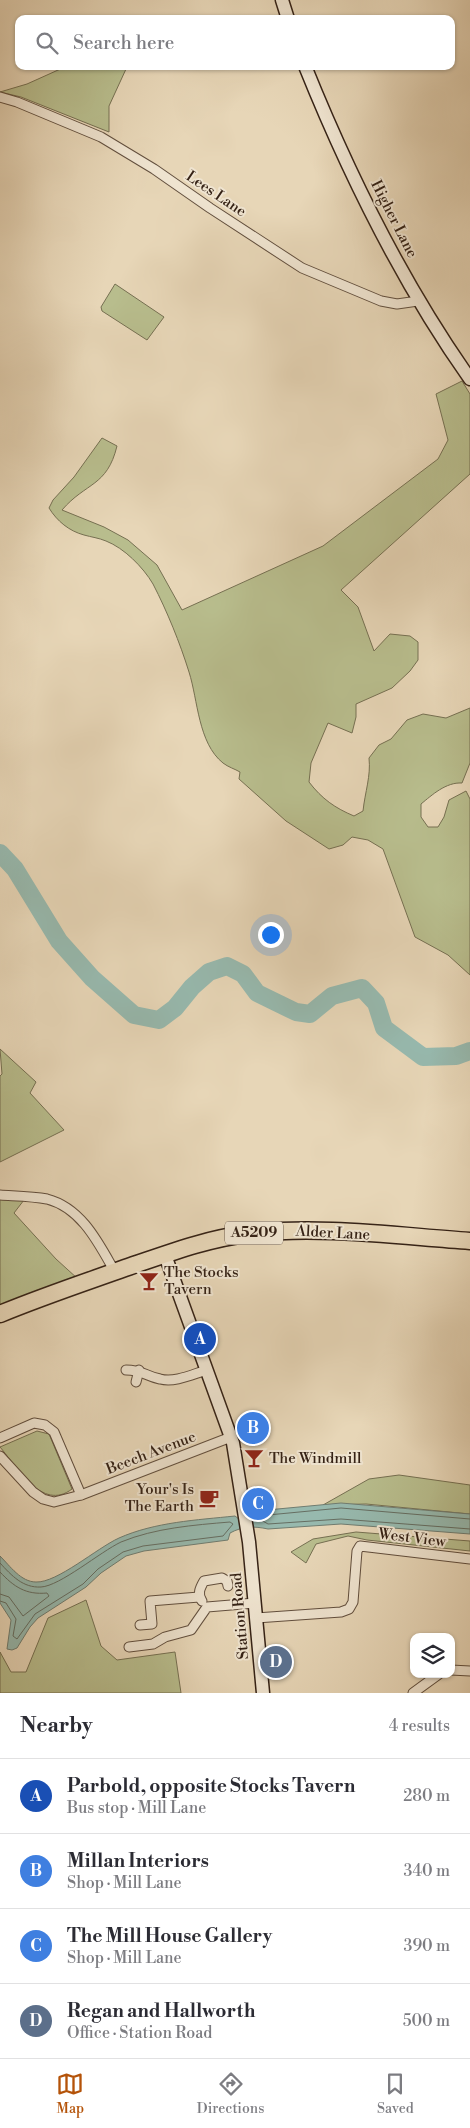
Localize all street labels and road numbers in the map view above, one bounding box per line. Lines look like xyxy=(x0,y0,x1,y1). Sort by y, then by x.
street label: Lees Lane xyxy=(182,167,250,221)
street label: Higher Lane xyxy=(366,177,422,261)
road number: A5209 xyxy=(225,1222,283,1244)
street label: Alder Lane xyxy=(294,1222,371,1244)
street label: Beech Avenue xyxy=(102,1427,199,1479)
street label: West View xyxy=(376,1524,448,1552)
street label: Station Road xyxy=(227,1571,253,1660)

